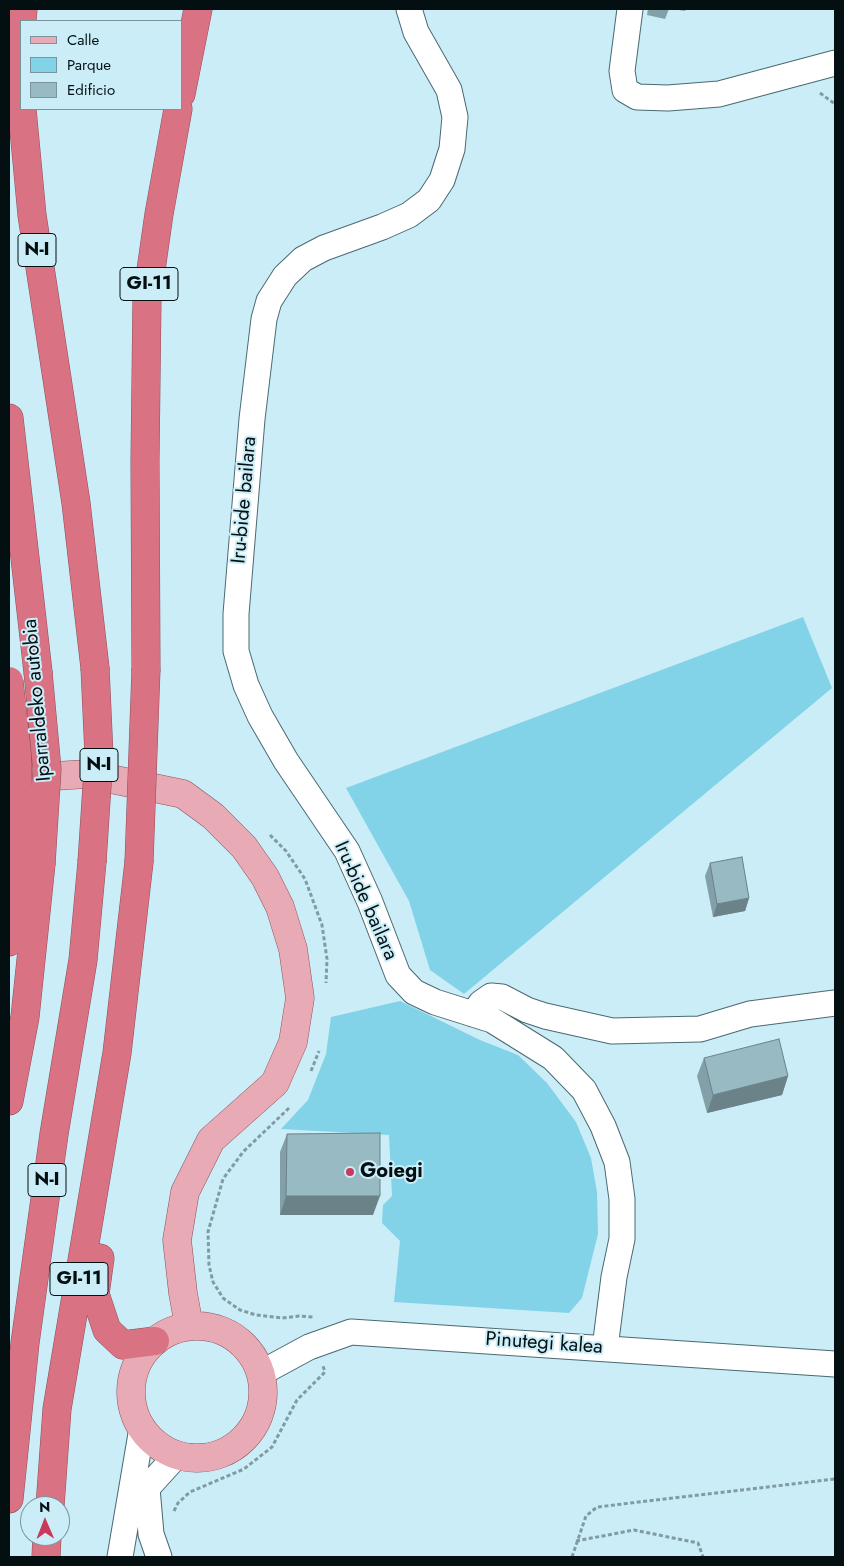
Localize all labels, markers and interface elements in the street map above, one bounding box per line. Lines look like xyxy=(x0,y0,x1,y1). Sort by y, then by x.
legend xyxy=(20,20,182,110)
text: Calle xyxy=(67,29,99,51)
text: Parque xyxy=(67,54,111,76)
text: Edificio xyxy=(67,79,115,101)
road number: N-I xyxy=(18,234,56,266)
road number: GI-11 xyxy=(120,268,178,300)
street label: Iru-bide bailara xyxy=(227,435,263,565)
street label: Iparraldeko autobia xyxy=(19,618,57,782)
road number: N-I xyxy=(80,748,118,782)
street label: Iru-bide bailara xyxy=(328,838,402,964)
place label: Goiegi xyxy=(360,1160,423,1184)
road number: N-I xyxy=(28,1164,66,1196)
marker: Goiegi xyxy=(344,1166,356,1178)
road number: GI-11 xyxy=(50,1262,108,1296)
street label: Pinutegi kalea xyxy=(484,1328,604,1360)
north arrow xyxy=(20,1496,70,1546)
text: N xyxy=(39,1497,50,1517)

